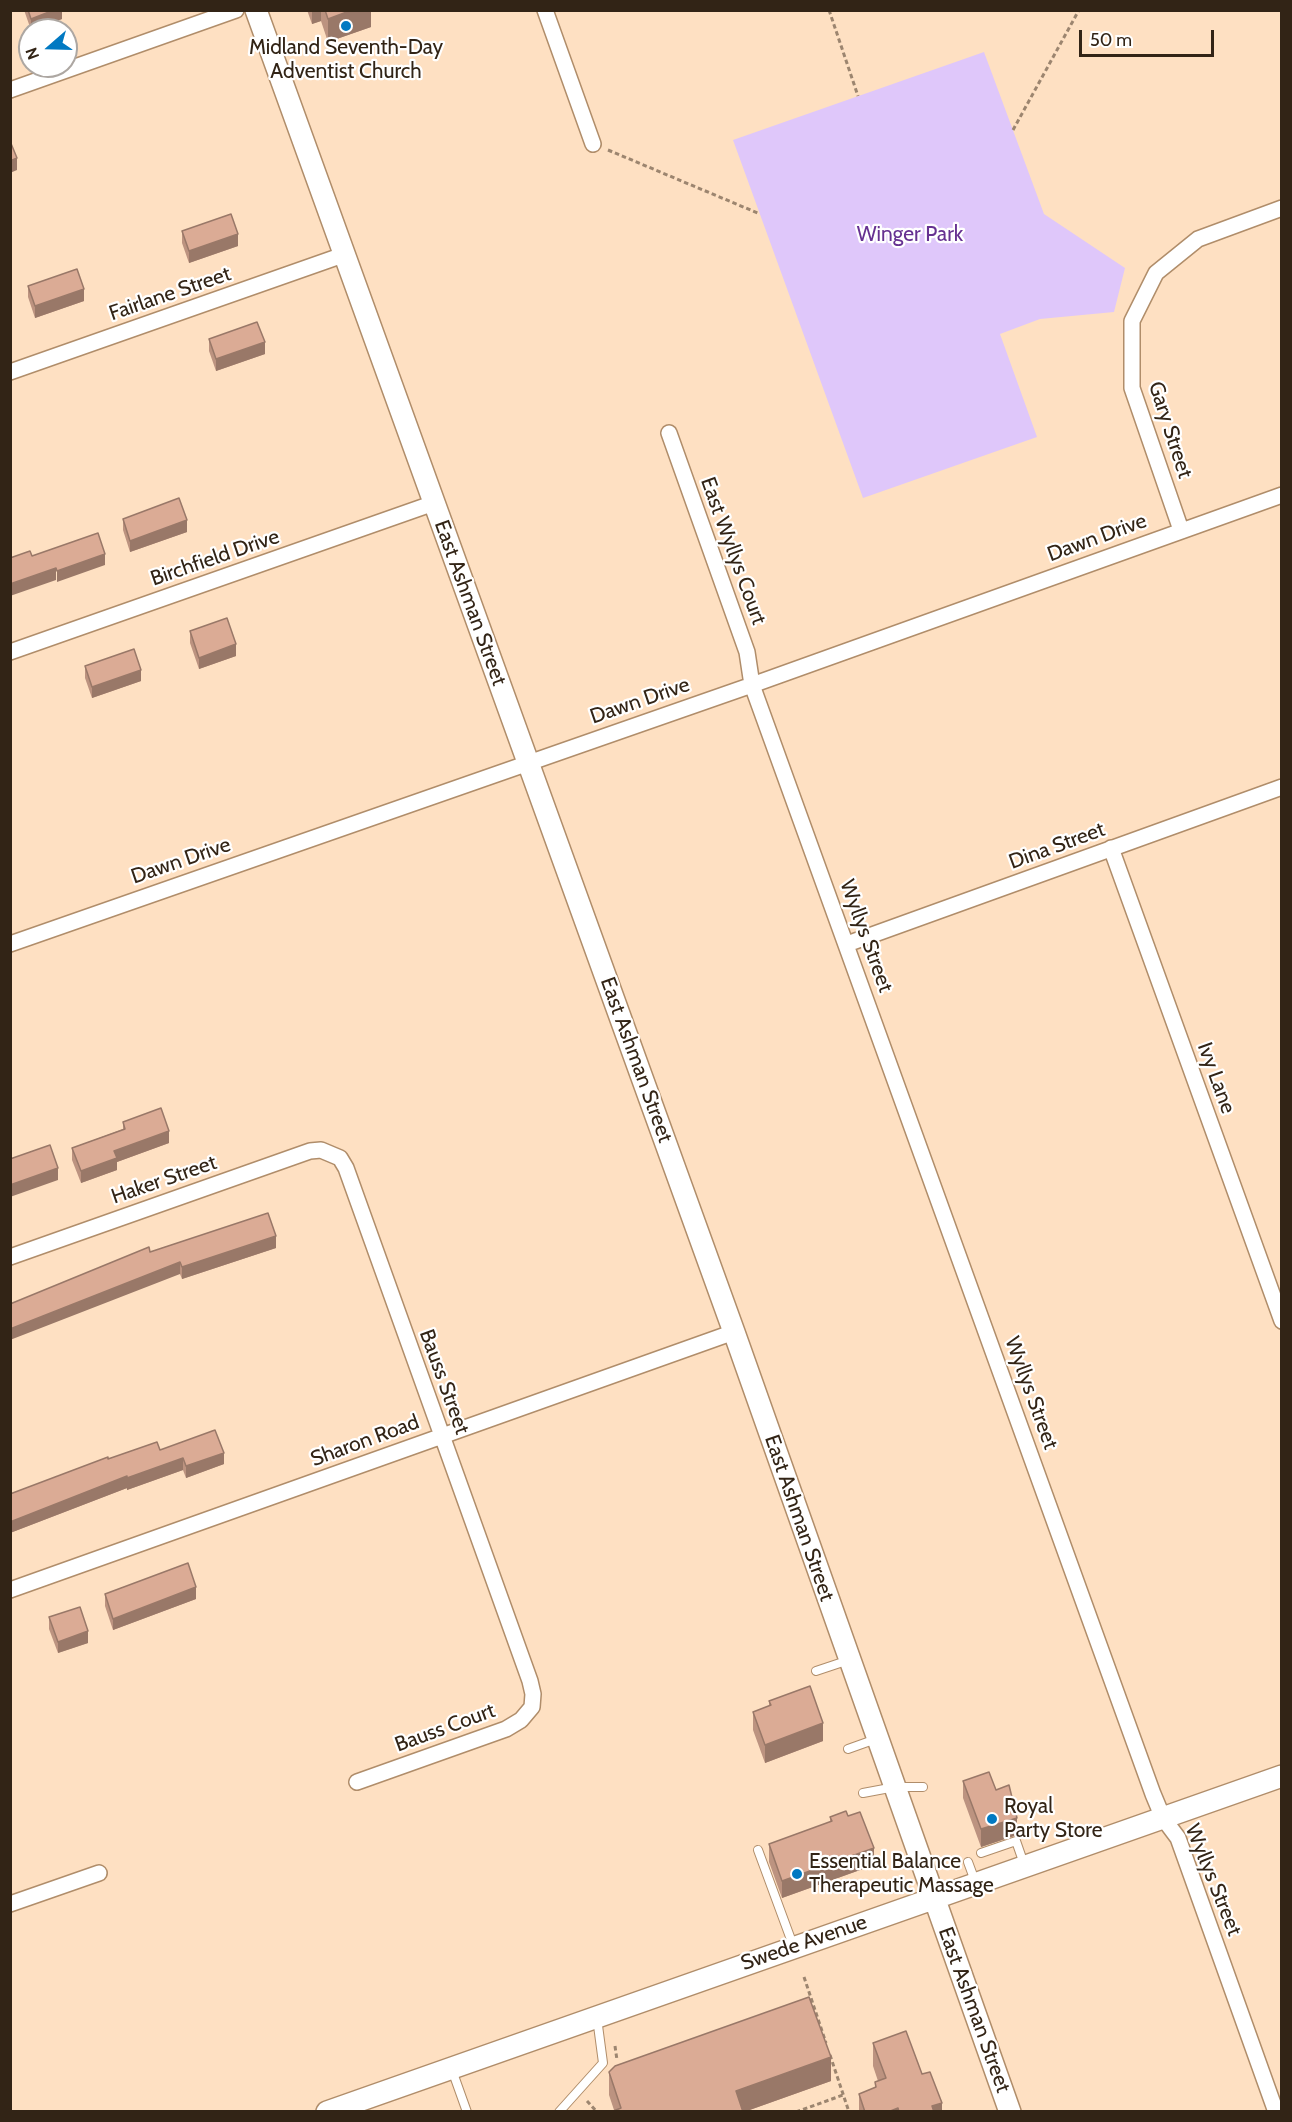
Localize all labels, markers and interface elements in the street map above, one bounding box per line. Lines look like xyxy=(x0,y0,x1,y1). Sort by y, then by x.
north arrow xyxy=(18,18,78,78)
scale bar xyxy=(1082,18,1217,56)
marker: Midland Seventh-Day Adventist Church xyxy=(339,19,353,33)
text: 50 m xyxy=(1090,29,1132,51)
place label: Midland Seventh-Day Adventist Church xyxy=(249,35,443,85)
text: N xyxy=(22,45,43,62)
park label: Winger Park xyxy=(857,222,963,248)
street label: Fairlane Street xyxy=(106,261,234,327)
street label: Gary Street xyxy=(1143,378,1197,482)
street label: East Wyllys Court xyxy=(695,474,771,628)
street label: Dawn Drive xyxy=(1044,508,1150,568)
street label: East Ashman Street xyxy=(428,517,512,689)
street label: Birchfield Drive xyxy=(147,524,283,592)
street label: Dawn Drive xyxy=(587,672,693,730)
street label: Dina Street xyxy=(1006,817,1108,875)
street label: Dawn Drive xyxy=(128,832,234,890)
street label: Wyllys Street xyxy=(834,876,898,996)
street label: East Ashman Street xyxy=(594,974,678,1146)
street label: Ivy Lane xyxy=(1192,1039,1240,1117)
street label: Haker Street xyxy=(108,1150,220,1210)
street label: Bauss Street xyxy=(413,1326,475,1438)
street label: Wyllys Street xyxy=(999,1333,1063,1453)
street label: Sharon Road xyxy=(307,1410,423,1472)
street label: East Ashman Street xyxy=(759,1432,839,1604)
street label: Bauss Court xyxy=(392,1698,498,1758)
place label: Royal Party Store xyxy=(1004,1794,1102,1844)
marker: Royal Party Store xyxy=(985,1812,999,1826)
street label: Wyllys Street xyxy=(1179,1821,1247,1939)
place label: Essential Balance Therapeutic Massage xyxy=(809,1849,994,1899)
marker: Essential Balance Therapeutic Massage xyxy=(790,1867,804,1881)
street label: Swede Avenue xyxy=(738,1910,870,1976)
street label: East Ashman Street xyxy=(932,1924,1016,2096)

